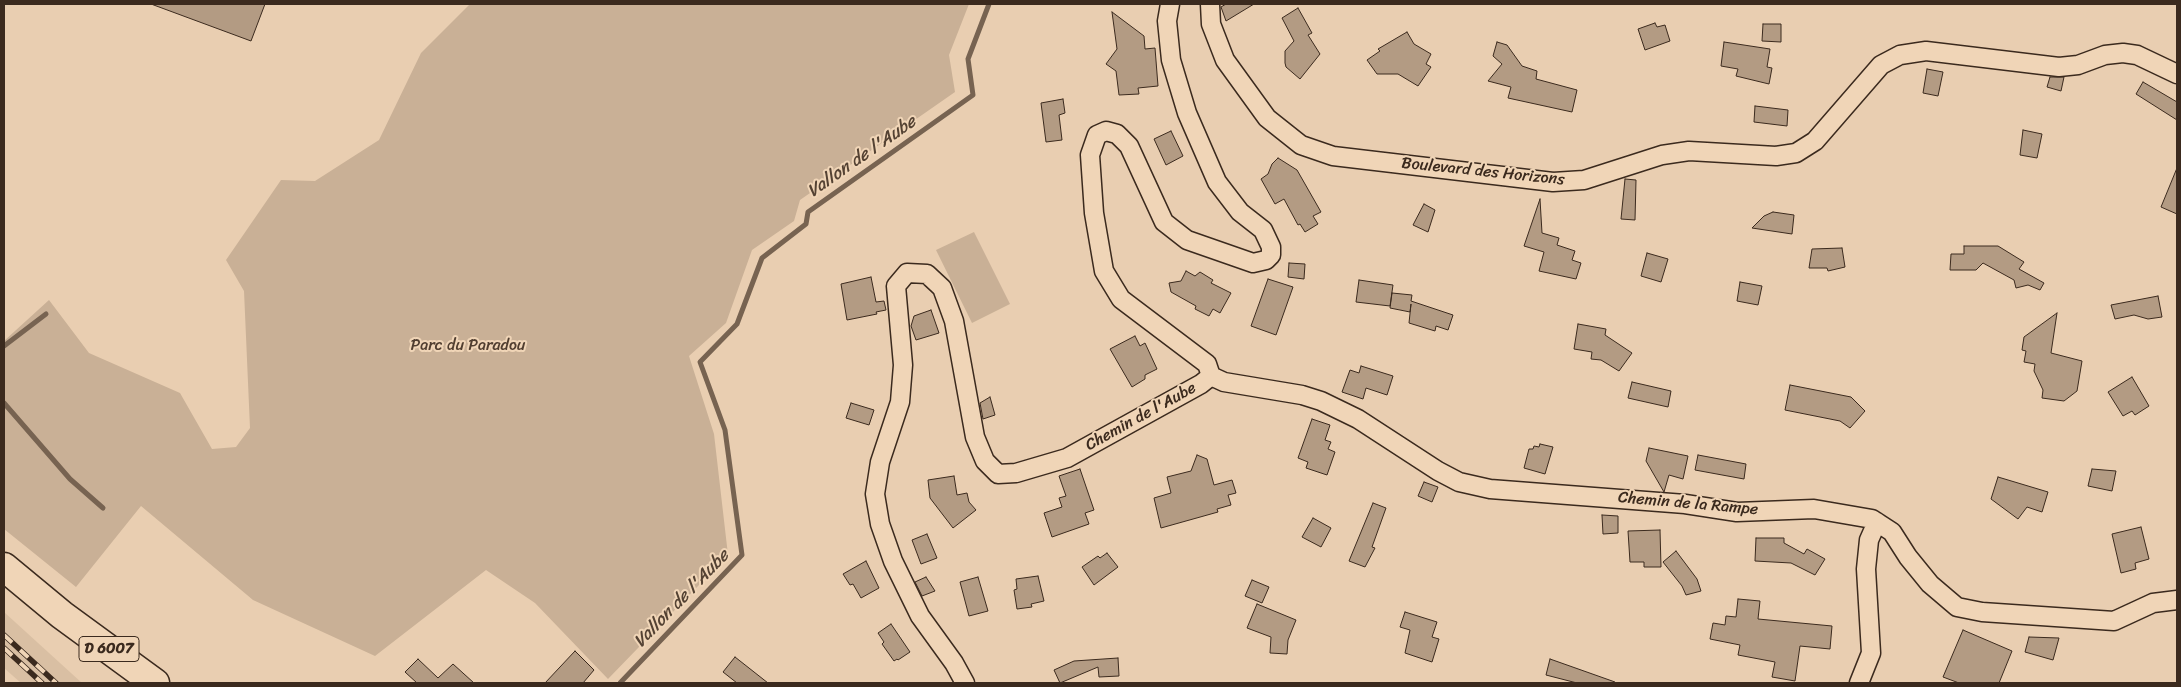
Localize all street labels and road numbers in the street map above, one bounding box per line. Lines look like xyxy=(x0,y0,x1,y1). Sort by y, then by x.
street label: Boulevard des Horizons xyxy=(1401,154,1565,190)
street label: Chemin de l'Aube xyxy=(1082,379,1200,455)
street label: Chemin de la Rampe xyxy=(1617,488,1759,520)
road number: D 6007 xyxy=(79,636,139,662)

